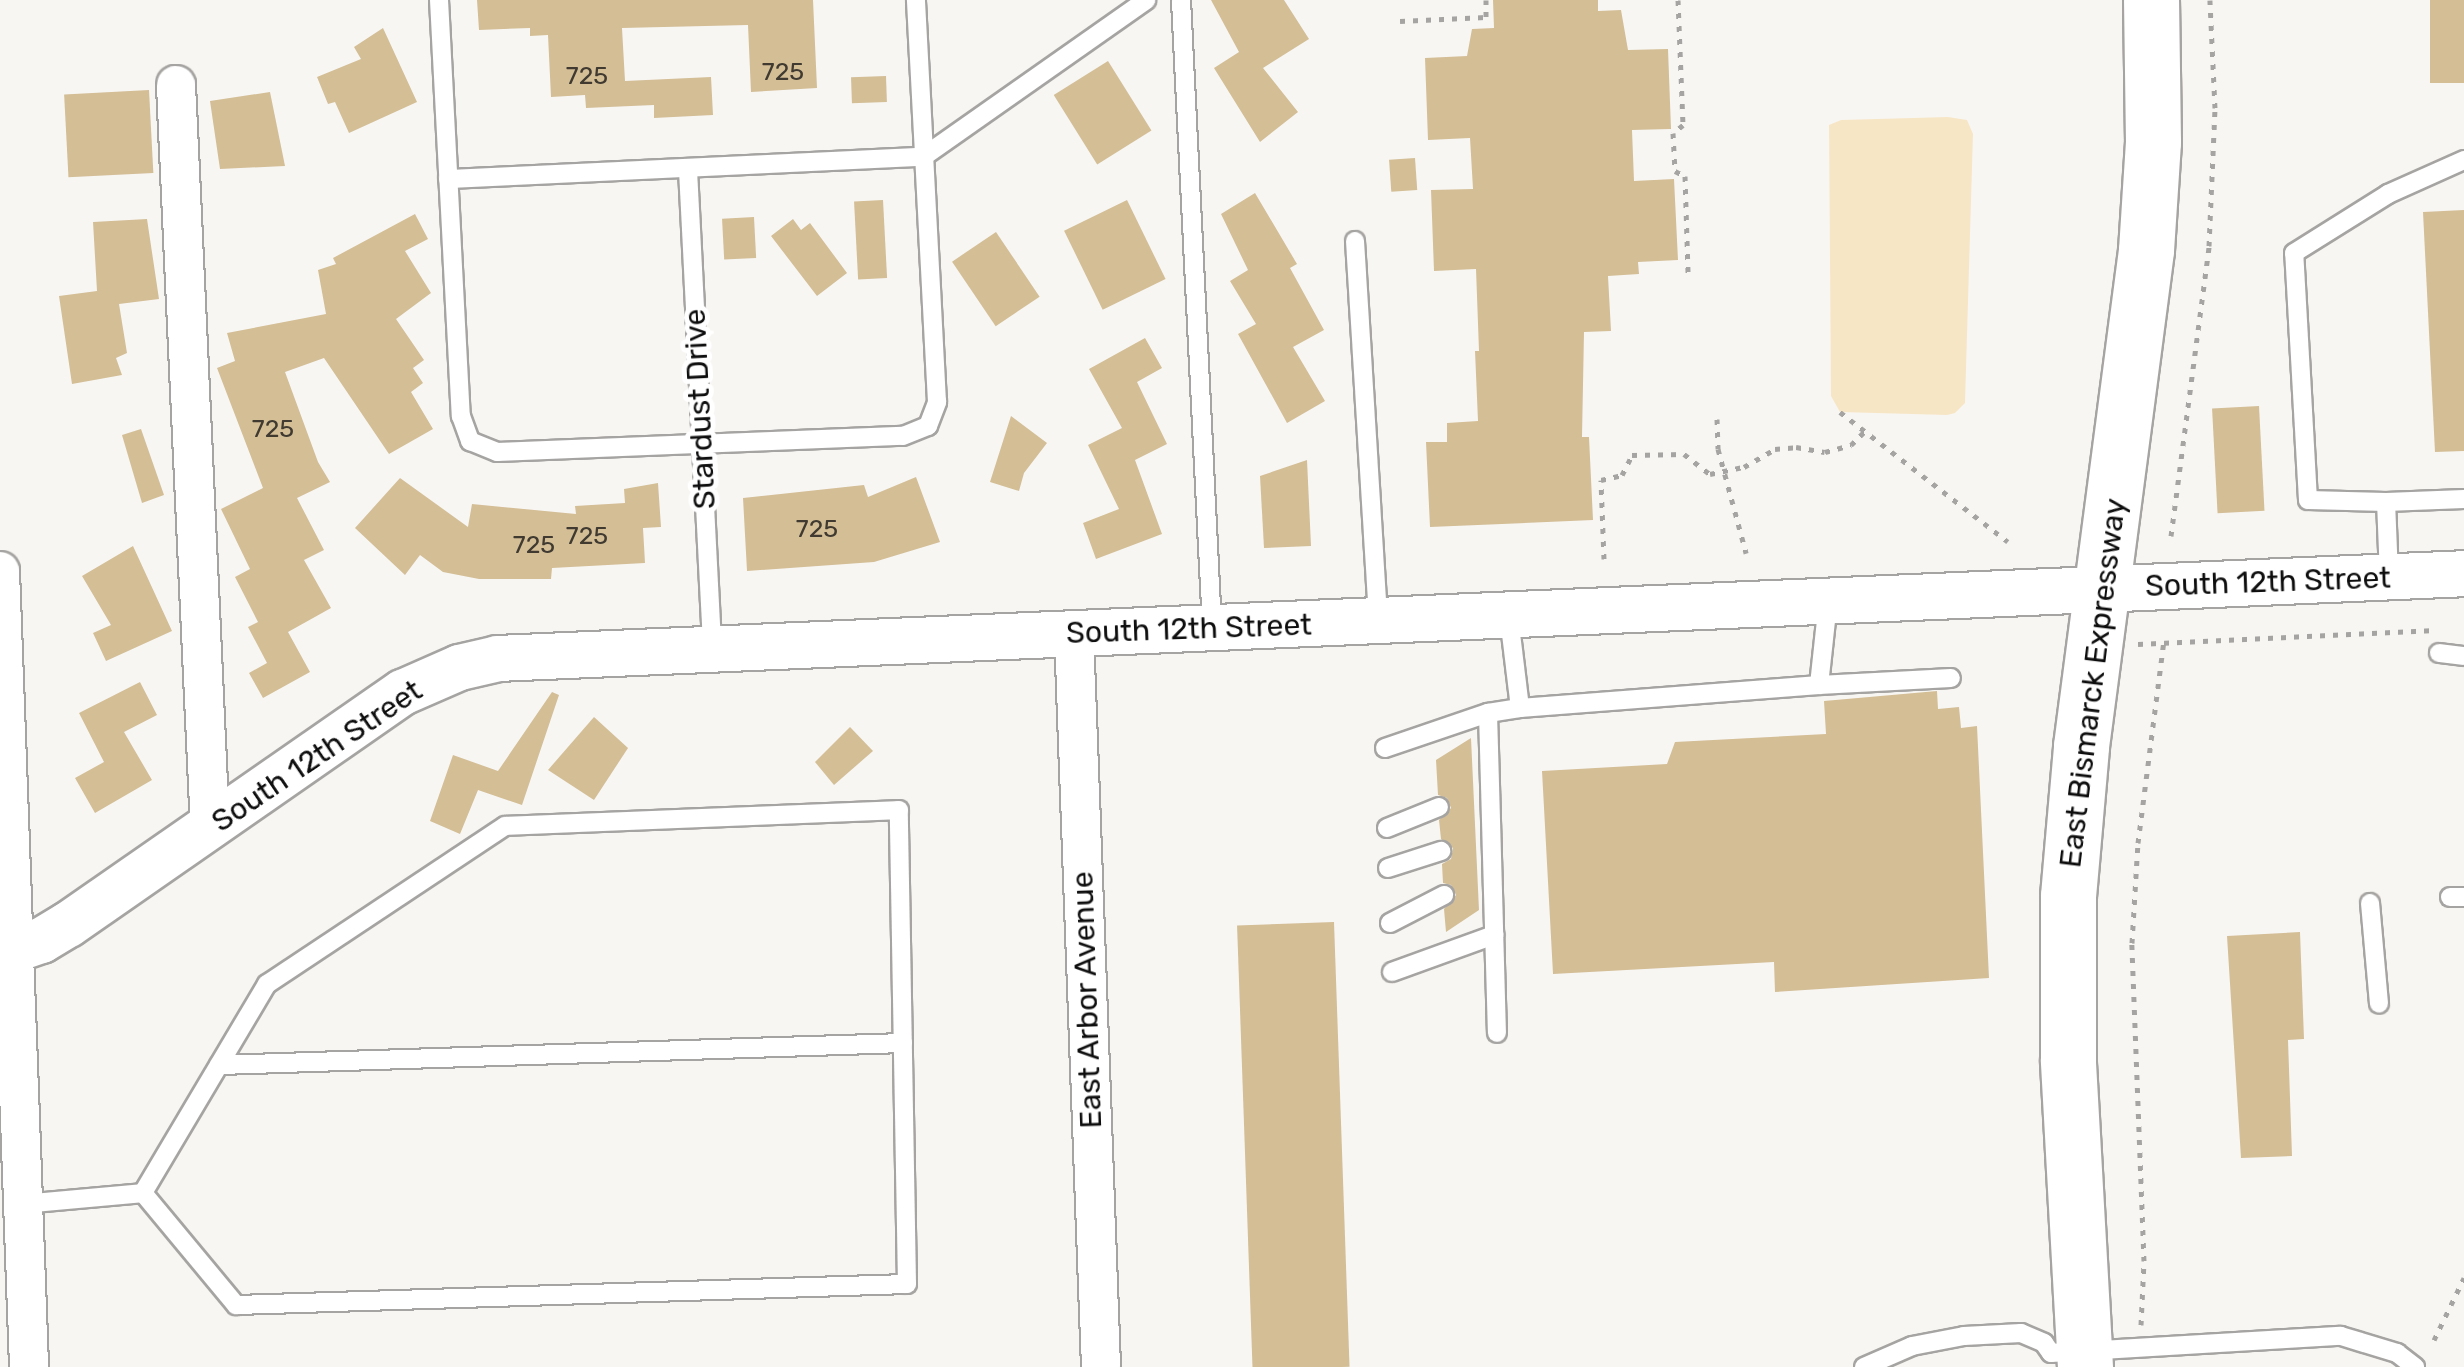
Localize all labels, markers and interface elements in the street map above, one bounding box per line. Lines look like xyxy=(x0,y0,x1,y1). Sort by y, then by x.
house number: 725 xyxy=(762,57,804,87)
house number: 725 xyxy=(566,61,608,91)
street label: Stardust Drive xyxy=(677,308,723,510)
house number: 725 xyxy=(252,414,294,444)
street label: East Bismarck Expressway xyxy=(2052,496,2134,870)
house number: 725 xyxy=(796,514,838,544)
house number: 725 xyxy=(566,521,608,551)
house number: 725 xyxy=(513,530,555,560)
street label: South 12th Street xyxy=(2145,560,2391,604)
street label: South 12th Street xyxy=(1066,607,1312,651)
street label: South 12th Street xyxy=(205,672,429,840)
street label: East Arbor Avenue xyxy=(1064,870,1110,1130)

